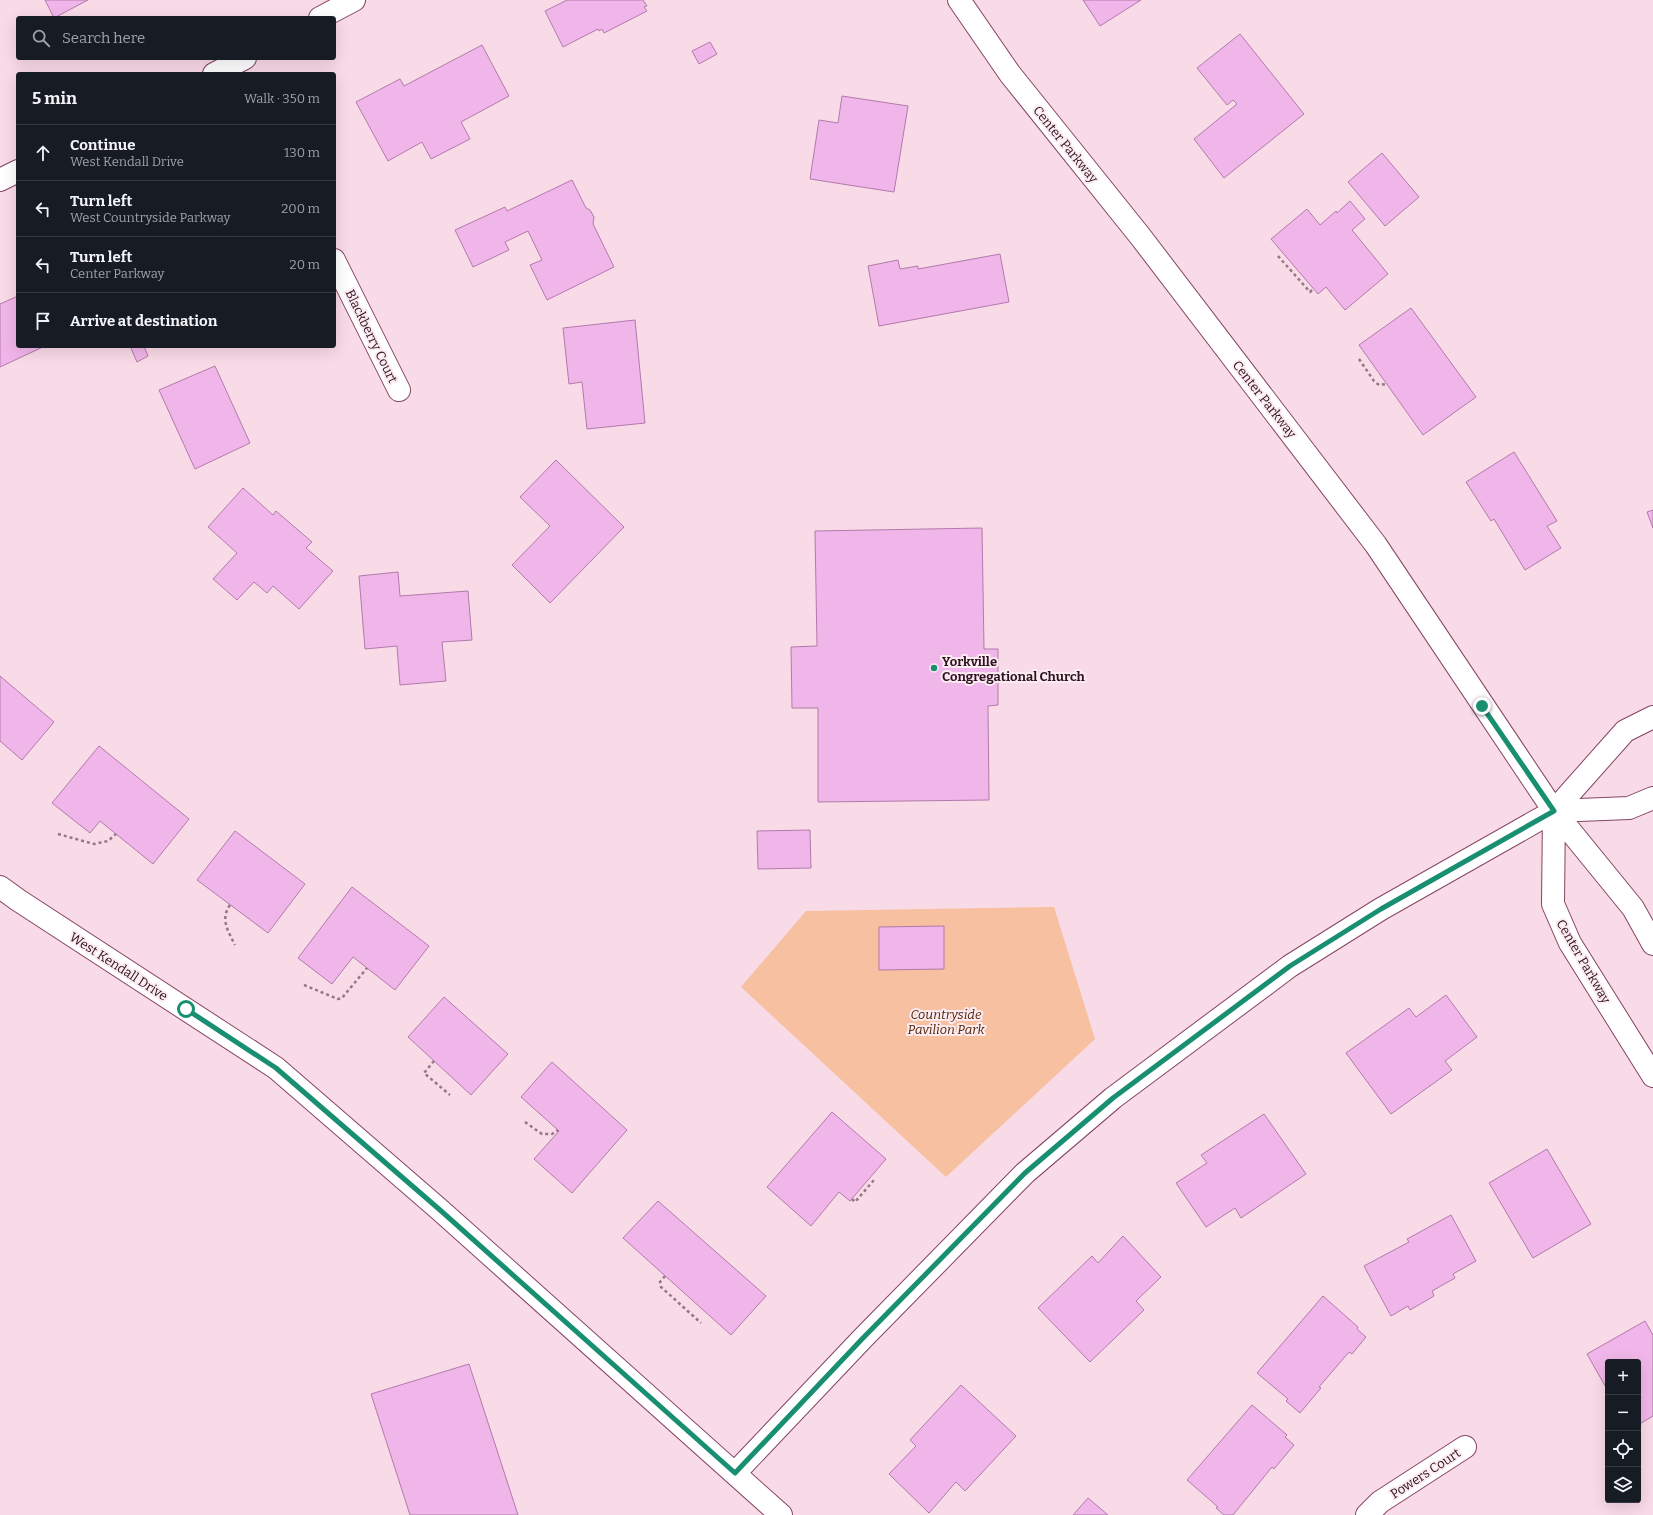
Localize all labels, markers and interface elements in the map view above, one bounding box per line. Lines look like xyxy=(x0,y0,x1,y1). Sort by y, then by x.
search box xyxy=(16,16,336,60)
icon: search xyxy=(30,27,52,49)
text: Search here xyxy=(62,29,145,47)
text: 5 min xyxy=(32,88,77,109)
text: Walk · 350 m xyxy=(244,91,320,106)
street label: Center Parkway xyxy=(1030,103,1101,186)
text: Continue xyxy=(70,136,136,154)
icon: ahead xyxy=(32,142,54,164)
text: 130 m xyxy=(284,145,320,160)
text: West Kendall Drive xyxy=(70,154,184,169)
text: Turn left xyxy=(70,192,132,210)
icon: left xyxy=(32,198,54,220)
text: 200 m xyxy=(281,201,320,216)
text: West Countryside Parkway xyxy=(70,210,230,225)
text: Turn left xyxy=(70,248,132,266)
icon: left xyxy=(32,254,54,276)
text: 20 m xyxy=(290,257,320,272)
text: Center Parkway xyxy=(70,266,164,281)
street label: Blackberry Court xyxy=(342,287,401,386)
icon: arrive xyxy=(32,310,54,332)
text: Arrive at destination xyxy=(70,312,217,330)
street label: Center Parkway xyxy=(1230,358,1300,441)
place label: Yorkville Congregational Church xyxy=(942,654,1086,684)
marker: Yorkville Congregational Church xyxy=(929,663,939,673)
route end xyxy=(1473,697,1491,715)
street label: Center Parkway xyxy=(1553,917,1614,1006)
street label: West Kendall Drive xyxy=(67,929,171,1004)
route start xyxy=(177,1000,195,1018)
park label: Countryside Pavilion Park xyxy=(908,1007,985,1037)
map controls xyxy=(1605,1359,1641,1503)
button: + xyxy=(1605,1359,1641,1395)
button: − xyxy=(1605,1395,1641,1431)
button: locate xyxy=(1605,1431,1641,1467)
street label: Powers Court xyxy=(1387,1445,1463,1502)
button: layers xyxy=(1605,1467,1641,1503)

